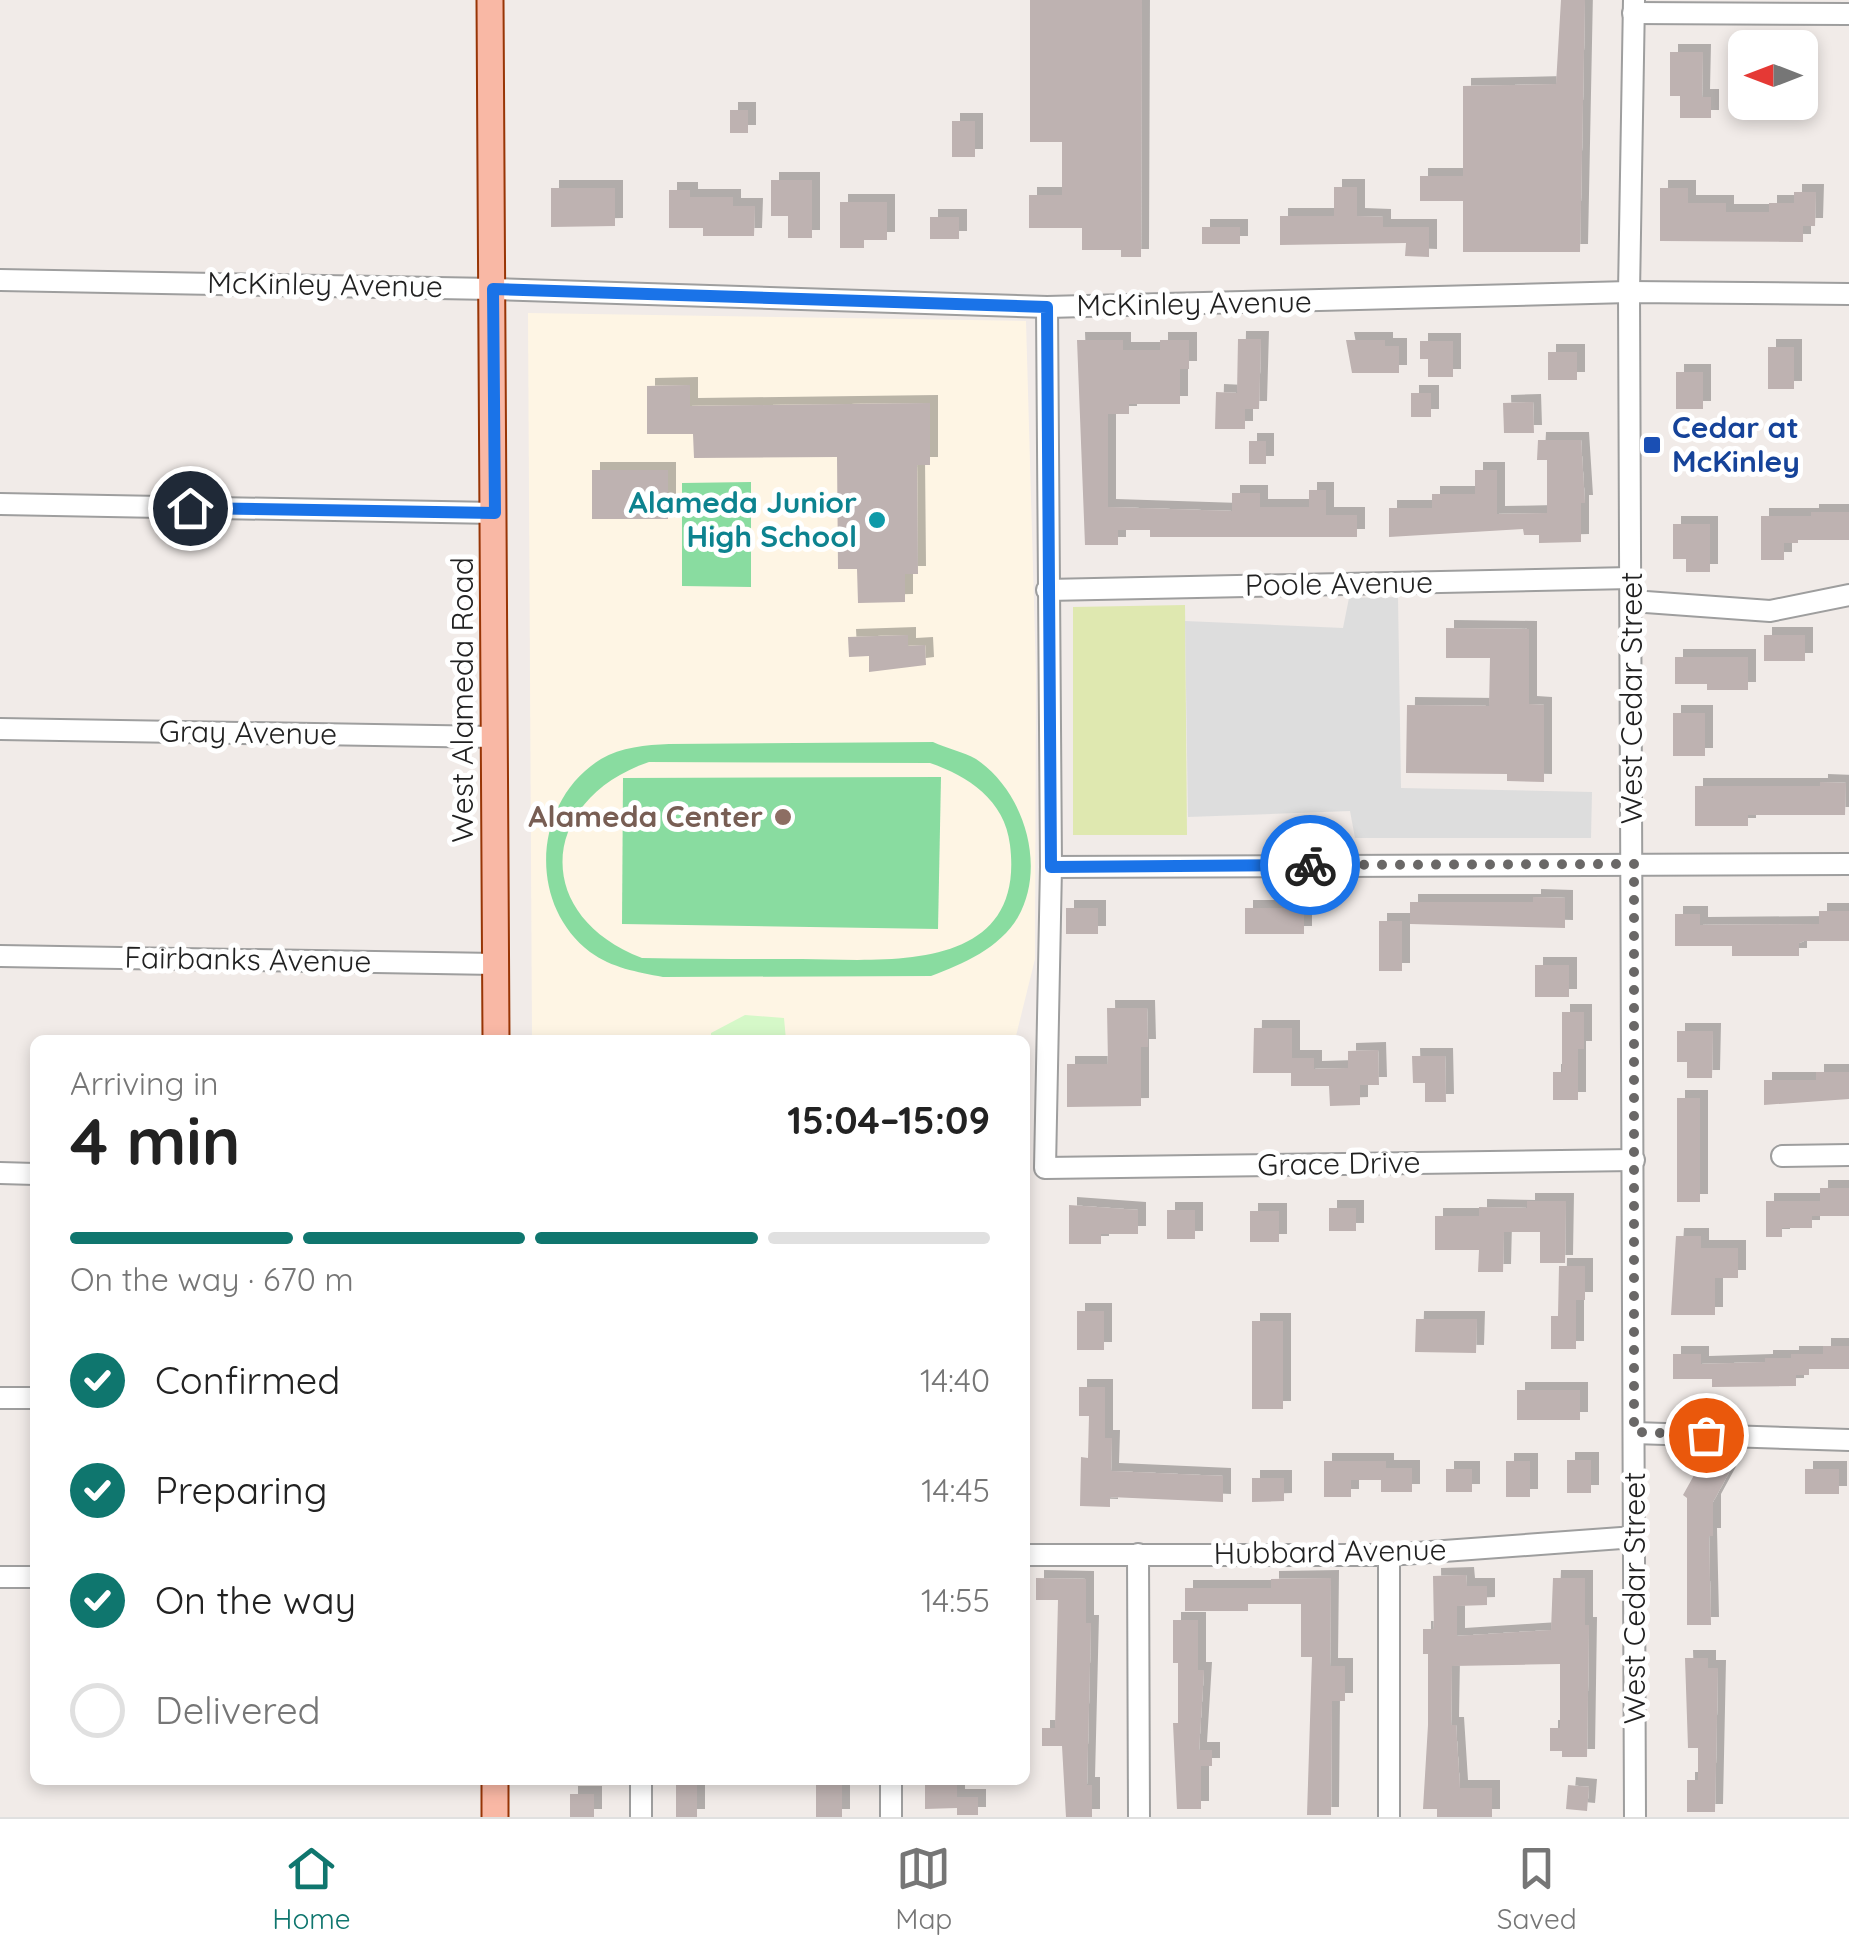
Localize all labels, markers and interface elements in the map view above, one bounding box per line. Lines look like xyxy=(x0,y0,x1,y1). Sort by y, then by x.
north arrow xyxy=(1728,30,1818,120)
map controls xyxy=(1728,30,1818,120)
street label: McKinley Avenue xyxy=(207,263,443,305)
street label: McKinley Avenue xyxy=(1076,282,1312,324)
place label: Cedar at McKinley xyxy=(1672,408,1800,480)
marker: Cedar at McKinley xyxy=(1641,434,1663,456)
pin xyxy=(148,466,233,551)
icon: home xyxy=(163,481,218,536)
place label: Alameda Junior High School xyxy=(629,483,857,555)
marker: Alameda Junior High School xyxy=(866,509,888,531)
street label: West Alameda Road xyxy=(443,557,481,843)
street label: Poole Avenue xyxy=(1245,562,1433,604)
street label: West Cedar Street xyxy=(1612,572,1650,824)
street label: Gray Avenue xyxy=(159,711,337,753)
place label: Alameda Center xyxy=(528,797,763,835)
marker: Alameda Center xyxy=(772,806,794,828)
courier xyxy=(1260,815,1360,915)
icon: bike xyxy=(1283,838,1338,893)
street label: Fairbanks Avenue xyxy=(124,938,372,980)
text: Arriving in xyxy=(70,1063,219,1103)
text: 15:04–15:09 xyxy=(787,1096,990,1144)
text: 4 min xyxy=(70,1100,240,1181)
street label: Grace Drive xyxy=(1257,1143,1421,1183)
text: On the way · 670 m xyxy=(70,1259,354,1299)
icon: check xyxy=(70,1353,125,1408)
text: Confirmed xyxy=(155,1356,340,1404)
text: 14:40 xyxy=(920,1360,990,1400)
pin xyxy=(1664,1393,1749,1478)
icon: bag xyxy=(1679,1408,1734,1463)
icon: check xyxy=(70,1463,125,1518)
text: Preparing xyxy=(155,1466,327,1514)
text: 14:45 xyxy=(921,1470,990,1510)
street label: West Cedar Street xyxy=(1615,1472,1653,1724)
street label: Hubbard Avenue xyxy=(1213,1530,1447,1572)
icon: check xyxy=(70,1573,125,1628)
text: On the way xyxy=(155,1576,356,1624)
text: 14:55 xyxy=(921,1580,990,1620)
text: Delivered xyxy=(155,1686,321,1734)
tab: Home xyxy=(272,1841,351,1936)
tab: Map xyxy=(895,1841,952,1936)
tab: Saved xyxy=(1497,1841,1577,1936)

